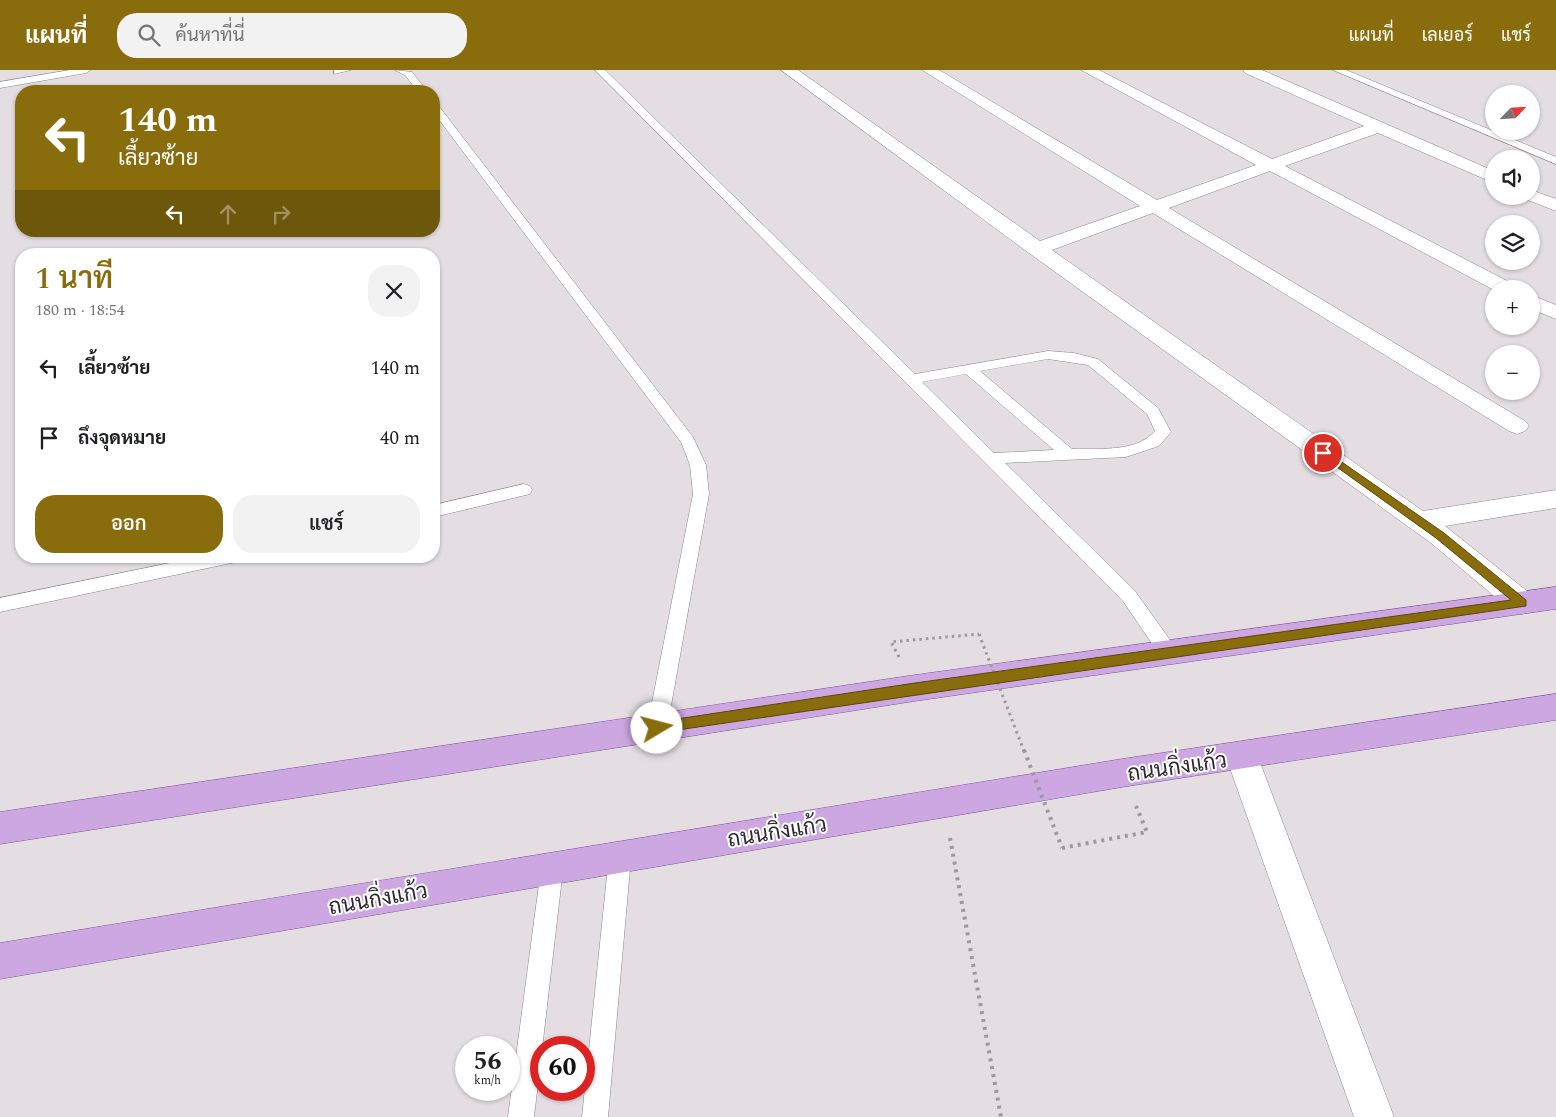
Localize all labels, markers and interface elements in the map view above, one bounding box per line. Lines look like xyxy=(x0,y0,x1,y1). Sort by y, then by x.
search box xyxy=(117,13,467,58)
text: แผนที่ xyxy=(25,18,87,54)
icon: search xyxy=(135,21,163,49)
text: ค้นหาที่นี่ xyxy=(175,21,245,50)
text: แผนที่ xyxy=(1349,22,1394,49)
text: เลเยอร์ xyxy=(1422,22,1473,49)
text: แชร์ xyxy=(1501,22,1531,49)
north arrow xyxy=(1485,85,1540,140)
map controls xyxy=(1485,85,1540,400)
text: 140 m xyxy=(118,94,217,147)
icon: left xyxy=(35,105,100,170)
text: เลี้ยวซ้าย xyxy=(118,142,198,175)
button: sound xyxy=(1485,150,1540,205)
icon: left xyxy=(161,200,189,228)
icon: ahead xyxy=(214,200,242,228)
icon: right xyxy=(267,200,295,228)
button: layers xyxy=(1485,215,1540,270)
text: 1 นาที xyxy=(35,256,113,302)
button: close xyxy=(368,265,420,317)
button: + xyxy=(1485,280,1540,335)
text: 180 m · 18:54 xyxy=(35,298,125,322)
button: − xyxy=(1485,345,1540,400)
icon: left xyxy=(35,354,63,382)
text: เลี้ยวซ้าย xyxy=(78,354,150,383)
text: 140 m xyxy=(370,354,420,383)
icon: arrive xyxy=(35,424,63,452)
text: ถึงจุดหมาย xyxy=(78,424,166,453)
text: 40 m xyxy=(380,424,420,453)
pin xyxy=(1302,432,1344,474)
icon: arrive xyxy=(1309,439,1337,467)
button: ออก xyxy=(35,495,223,553)
button: แชร์ xyxy=(233,495,420,553)
position arrow xyxy=(630,701,682,753)
street label: ถนนกิ่งแก้ว xyxy=(1125,741,1229,791)
street label: ถนนกิ่งแก้ว xyxy=(725,805,829,857)
street label: ถนนกิ่งแก้ว xyxy=(326,872,430,924)
speed limit sign: 60 xyxy=(530,1036,595,1101)
text: 56 xyxy=(473,1043,502,1081)
text: km/h xyxy=(474,1071,501,1090)

